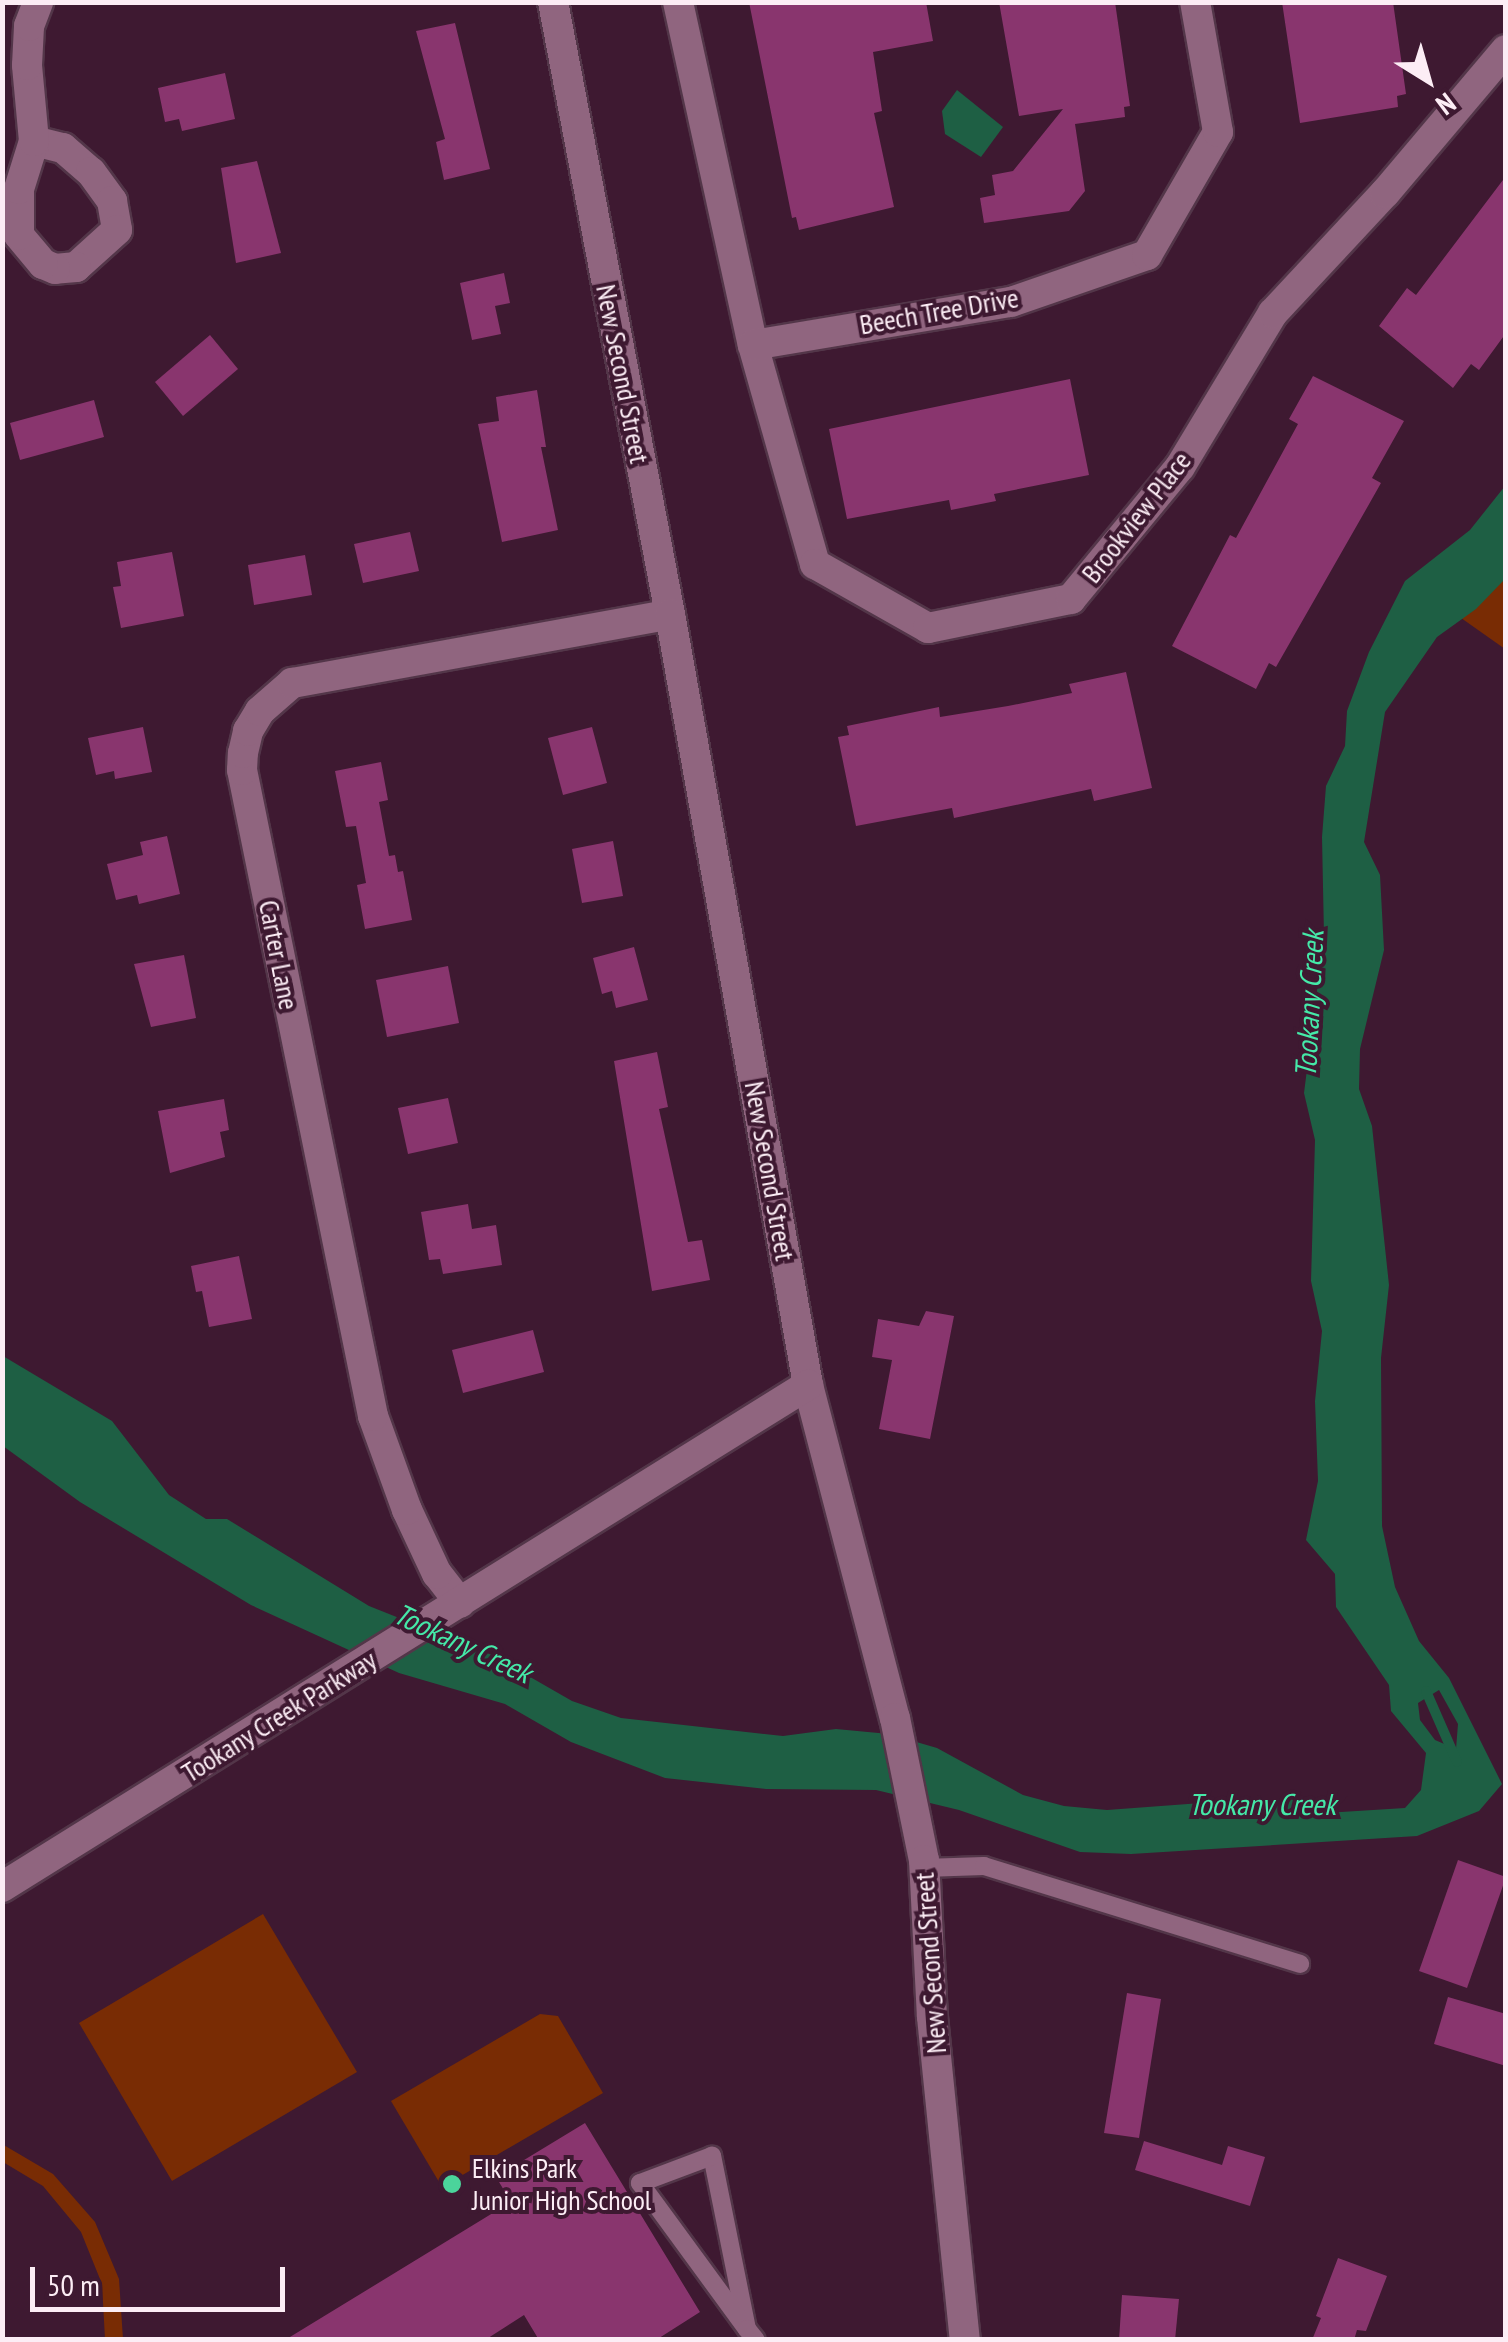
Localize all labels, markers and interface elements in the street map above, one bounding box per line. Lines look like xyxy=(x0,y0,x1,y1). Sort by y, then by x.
north arrow xyxy=(1378,30,1478,130)
text: N xyxy=(1429,85,1464,124)
street label: Beech Tree Drive xyxy=(857,280,1021,342)
street label: New Second Street xyxy=(589,281,657,467)
street label: Brookview Place xyxy=(1074,444,1198,590)
street label: Carter Lane xyxy=(252,897,306,1013)
water label: Tookany Creek xyxy=(1287,929,1331,1079)
street label: New Second Street xyxy=(738,1078,802,1264)
water label: Tookany Creek xyxy=(388,1595,538,1691)
street label: Tookany Creek Parkway xyxy=(175,1642,383,1790)
water label: Tookany Creek xyxy=(1188,1786,1336,1822)
street label: New Second Street xyxy=(907,1871,953,2055)
place label: Elkins Park Junior High School xyxy=(472,2151,651,2217)
marker: Elkins Park Junior High School xyxy=(441,2173,463,2195)
scale bar xyxy=(35,2247,290,2309)
text: 50 m xyxy=(47,2265,100,2304)

